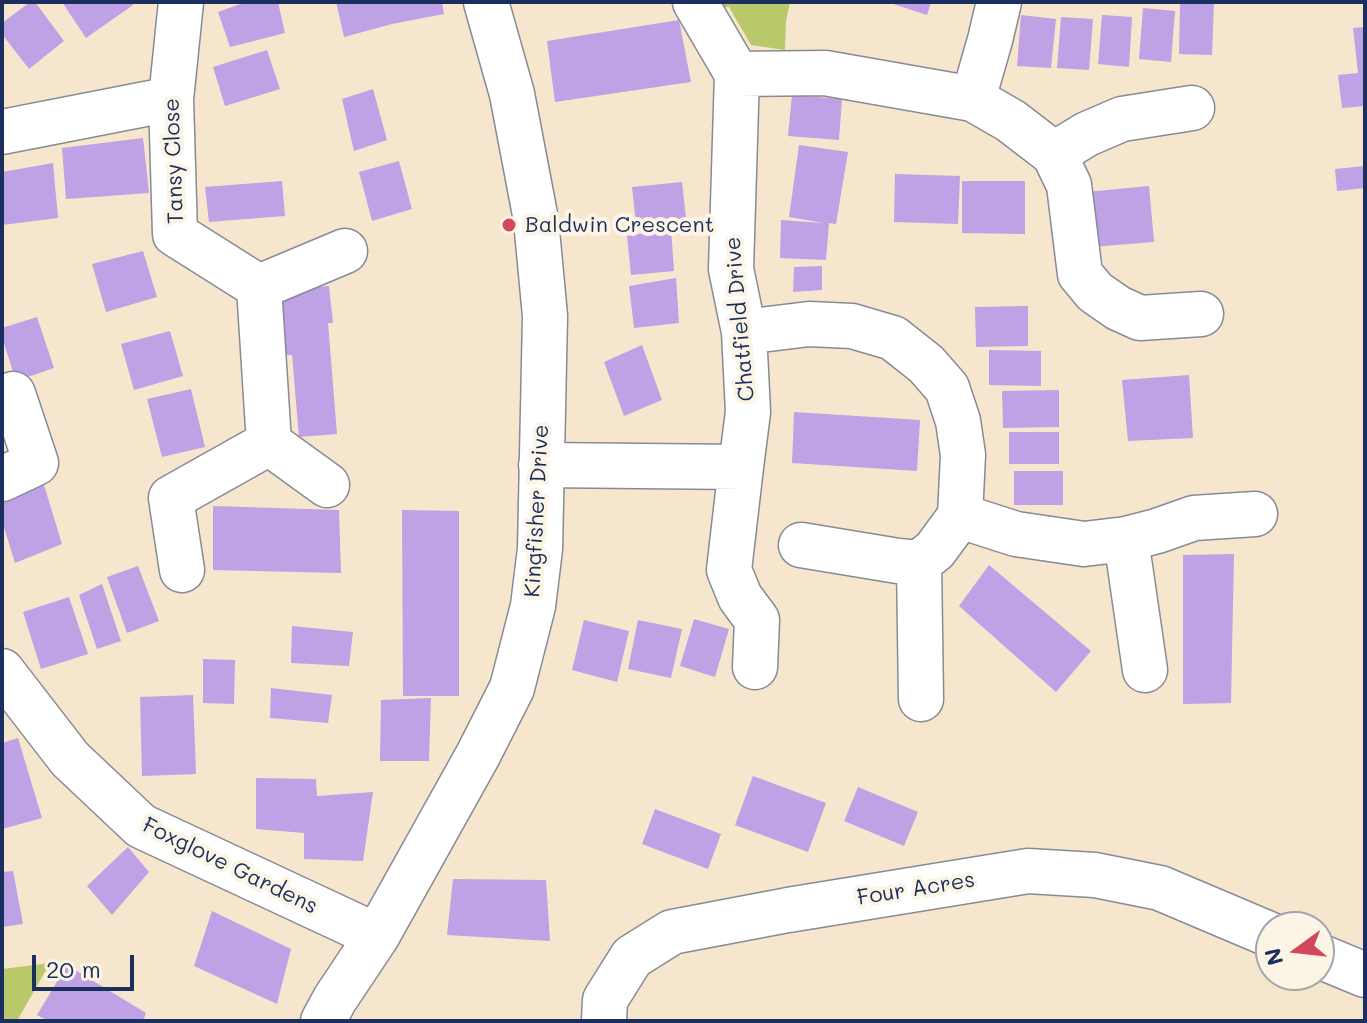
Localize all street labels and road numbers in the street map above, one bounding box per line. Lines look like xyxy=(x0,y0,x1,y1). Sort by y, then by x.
street label: Tansy Close xyxy=(159,98,189,224)
street label: Chatfield Drive xyxy=(720,236,760,402)
street label: Kingfisher Drive xyxy=(519,424,555,598)
street label: Foxglove Gardens xyxy=(138,812,322,920)
street label: Four Acres xyxy=(855,867,977,911)

